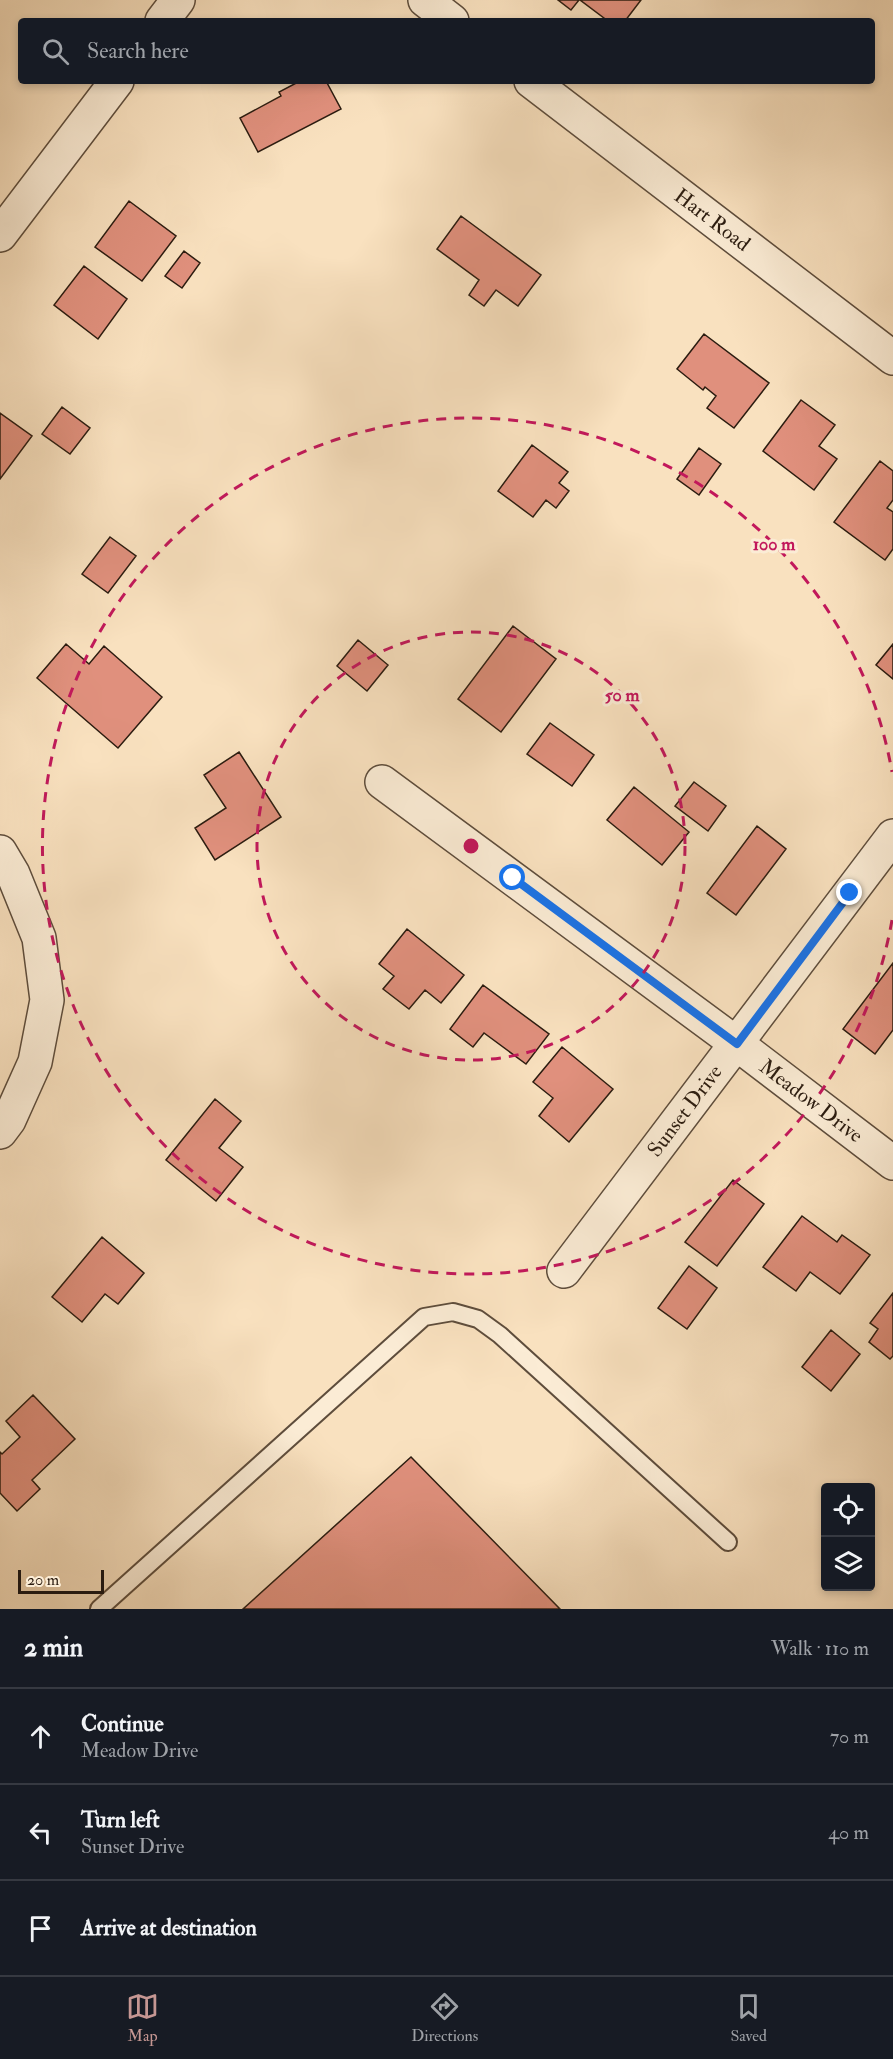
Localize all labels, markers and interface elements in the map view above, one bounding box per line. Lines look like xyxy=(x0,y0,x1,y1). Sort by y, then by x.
search box xyxy=(18,18,875,84)
icon: search xyxy=(39,35,72,68)
text: Search here xyxy=(87,37,189,65)
street label: Hart Road xyxy=(668,182,756,258)
text: 100 m xyxy=(753,533,796,556)
text: 50 m xyxy=(605,684,640,707)
centre of rings xyxy=(461,836,481,856)
route start xyxy=(499,864,525,890)
route end xyxy=(836,879,862,905)
street label: Meadow Drive xyxy=(754,1053,868,1149)
street label: Sunset Drive xyxy=(642,1059,729,1162)
map controls xyxy=(821,1483,875,1591)
button: locate xyxy=(821,1483,875,1537)
button: layers xyxy=(821,1537,875,1591)
scale bar xyxy=(18,1567,104,1594)
text: 20 m xyxy=(27,1570,59,1590)
text: 2 min xyxy=(24,1632,83,1664)
text: Walk · 110 m xyxy=(771,1636,869,1661)
text: Continue xyxy=(81,1710,164,1738)
icon: ahead xyxy=(24,1720,57,1753)
text: 70 m xyxy=(830,1724,869,1749)
text: Meadow Drive xyxy=(81,1738,198,1763)
text: Turn left xyxy=(81,1806,160,1834)
icon: left xyxy=(24,1816,57,1849)
text: 40 m xyxy=(828,1820,869,1845)
text: Sunset Drive xyxy=(81,1834,184,1859)
icon: arrive xyxy=(24,1912,57,1945)
text: Arrive at destination xyxy=(81,1914,257,1942)
tab: Map xyxy=(126,1990,159,2046)
tab: Directions xyxy=(411,1990,478,2046)
tab: Saved xyxy=(730,1990,767,2046)

